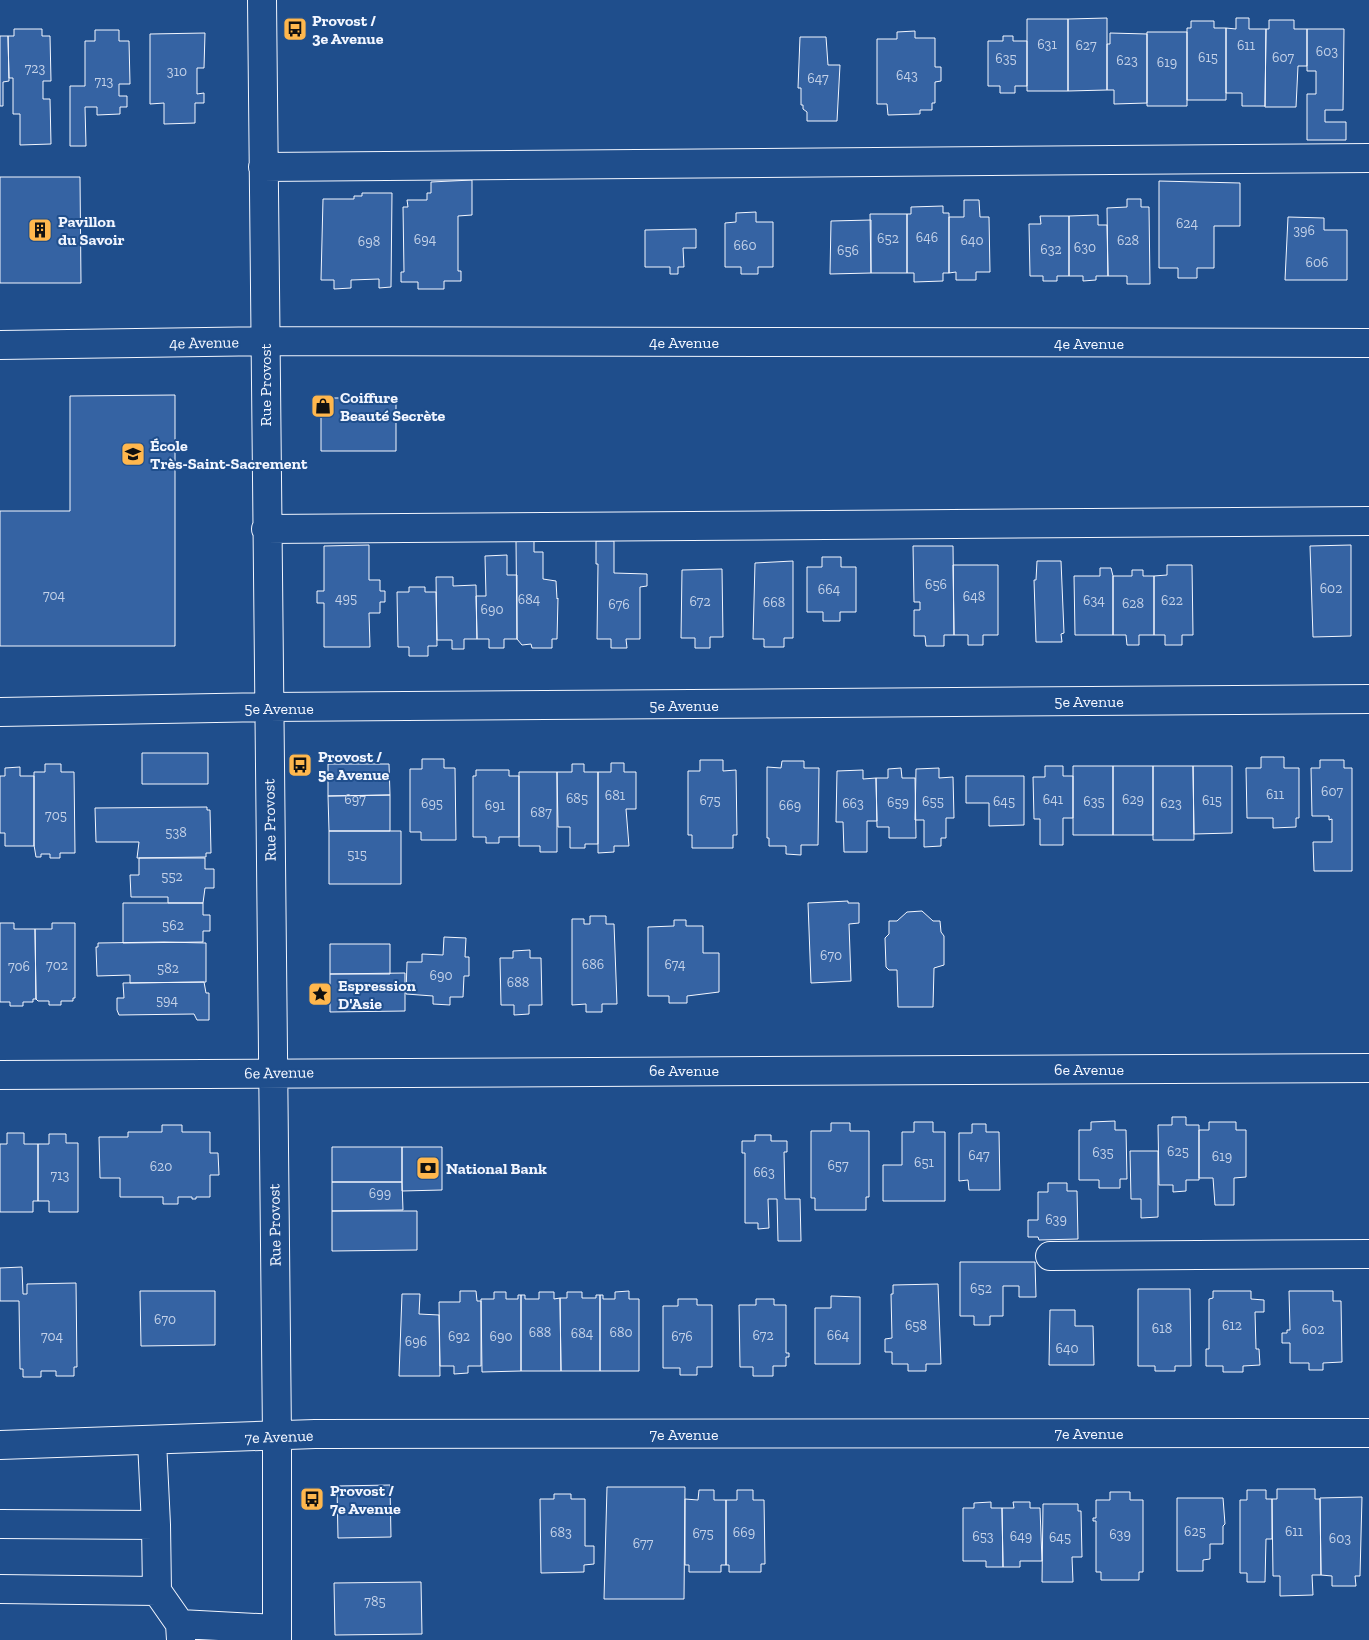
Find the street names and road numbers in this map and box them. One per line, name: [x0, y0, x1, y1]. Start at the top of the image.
street label: 4e Avenue: [169, 332, 239, 353]
street label: 4e Avenue: [649, 333, 719, 352]
street label: 4e Avenue: [1054, 334, 1124, 353]
street label: Rue Provost: [256, 344, 275, 426]
street label: 5e Avenue: [1054, 692, 1124, 711]
street label: 5e Avenue: [649, 696, 719, 715]
street label: 5e Avenue: [244, 699, 314, 718]
street label: Rue Provost: [259, 778, 280, 862]
street label: 6e Avenue: [1054, 1060, 1124, 1079]
street label: 6e Avenue: [649, 1061, 719, 1080]
street label: 6e Avenue: [244, 1062, 314, 1083]
street label: Rue Provost: [264, 1183, 285, 1267]
street label: 7e Avenue: [1055, 1424, 1123, 1443]
street label: 7e Avenue: [650, 1425, 718, 1444]
street label: 7e Avenue: [244, 1426, 314, 1447]

